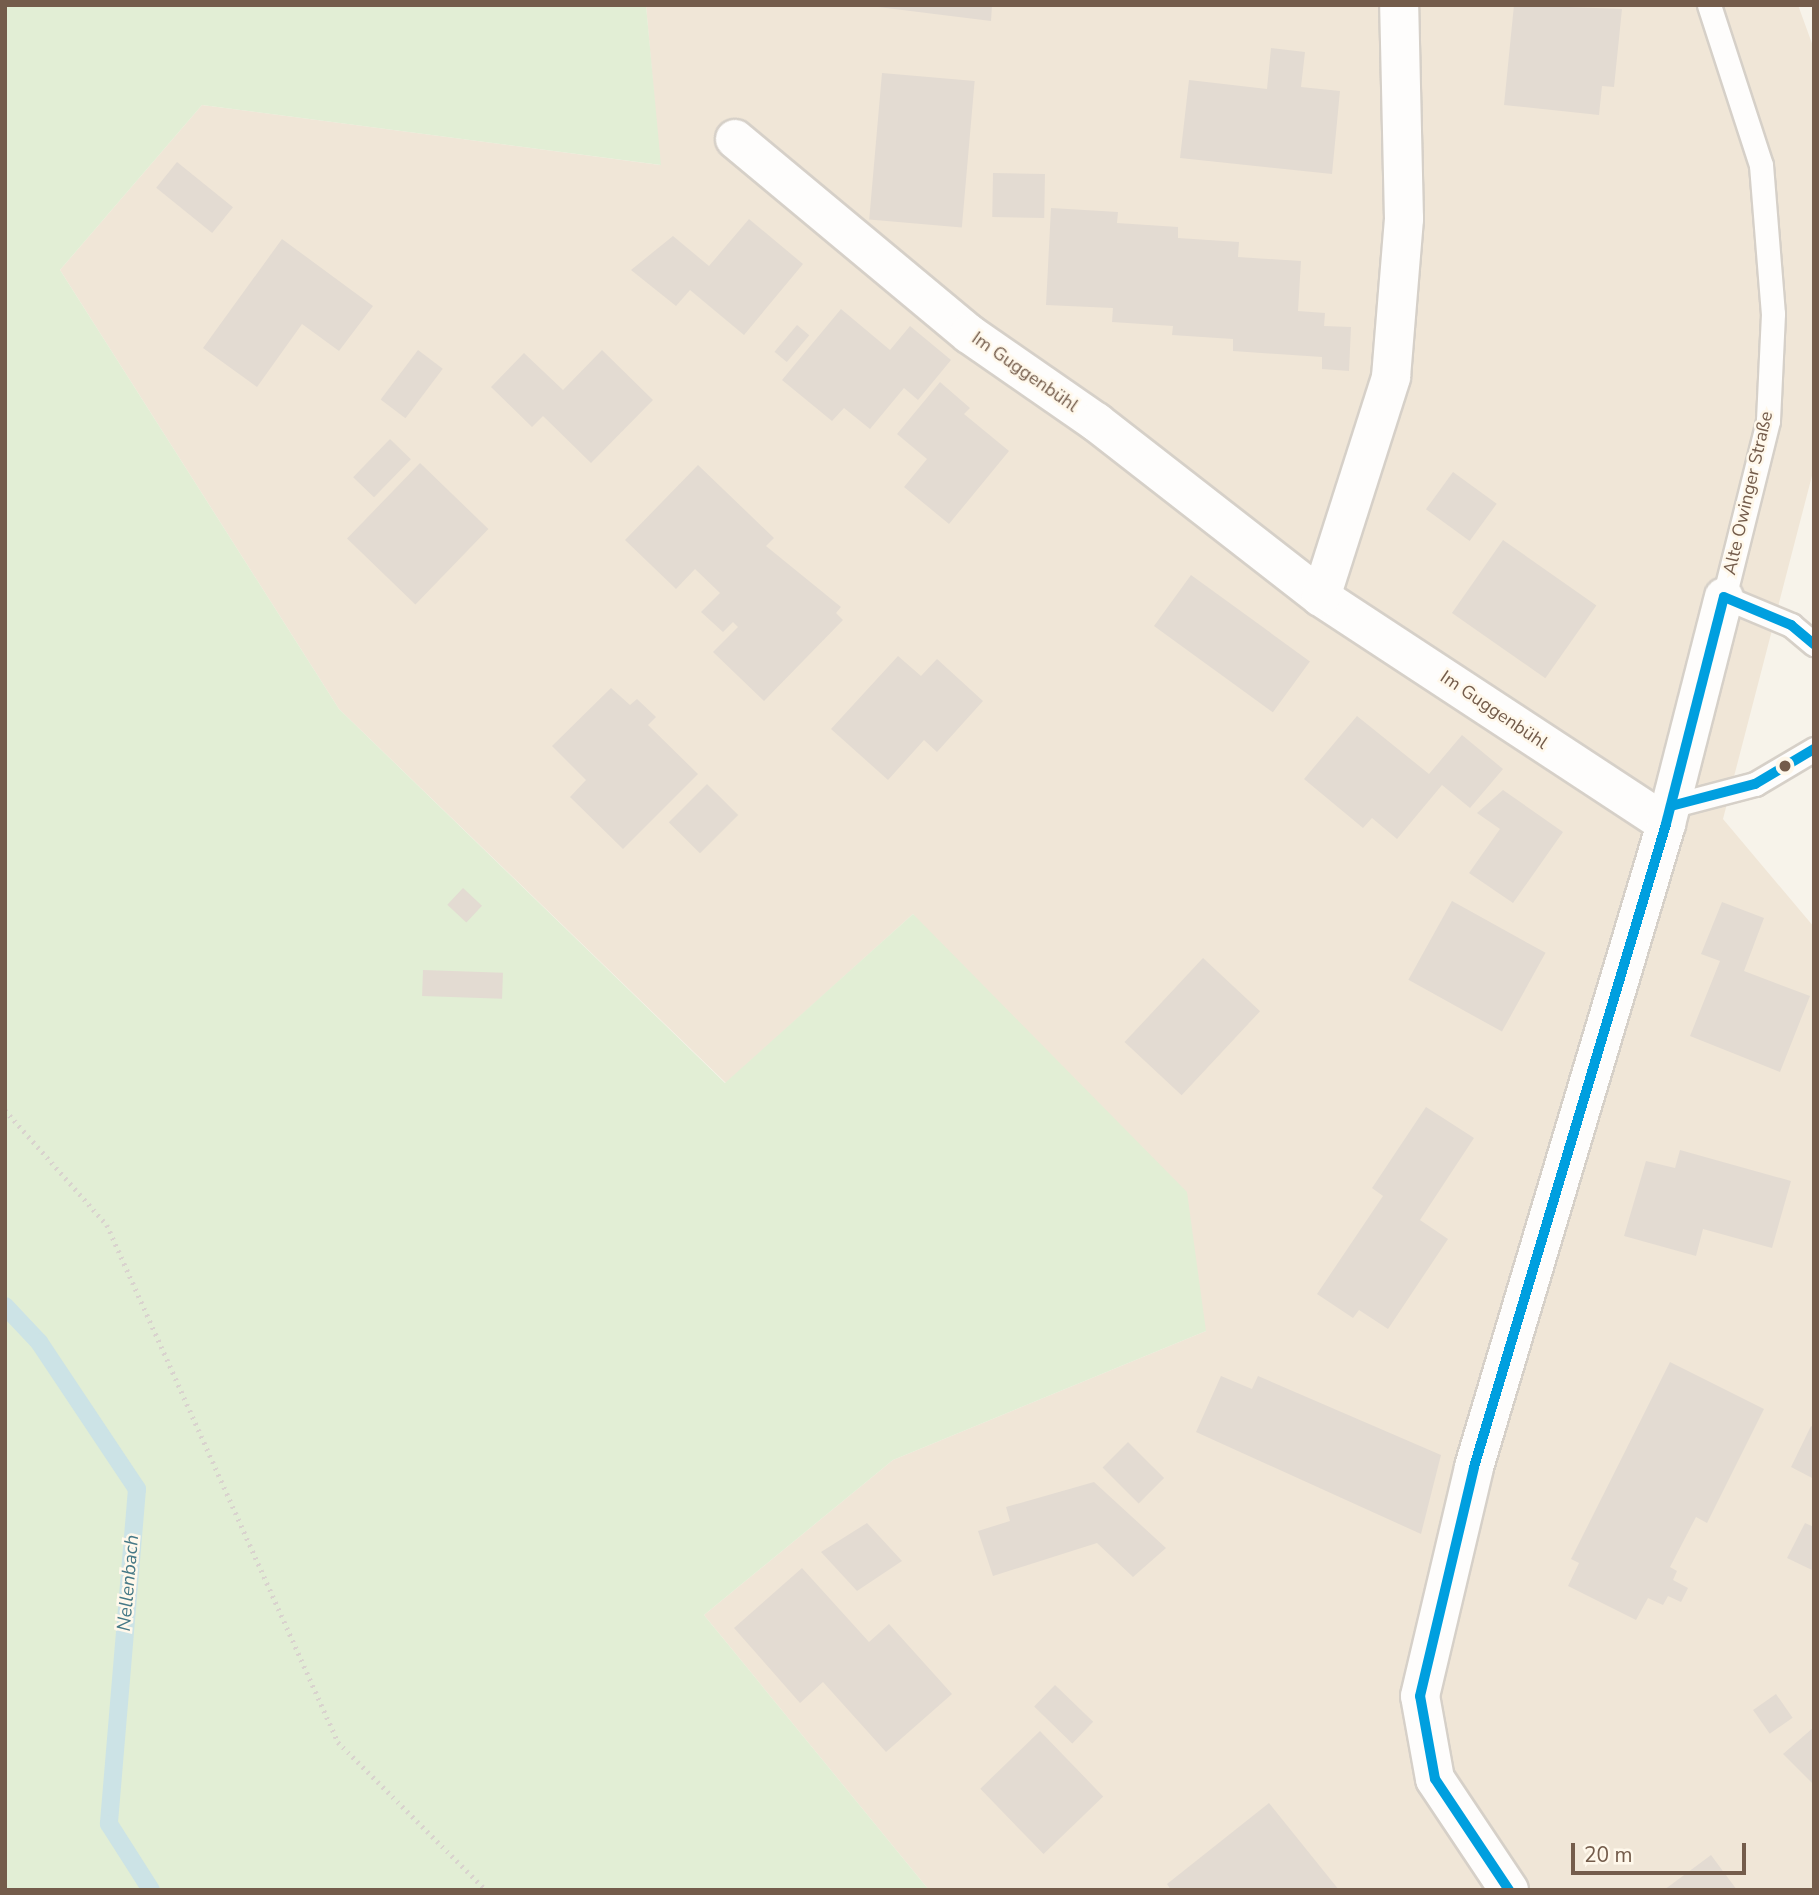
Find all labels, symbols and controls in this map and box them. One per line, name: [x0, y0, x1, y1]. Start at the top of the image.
street label: Im Guggenbühl: [968, 327, 1082, 417]
street label: Alte Owinger Straße: [1719, 409, 1777, 577]
street label: Im Guggenbühl: [1436, 666, 1552, 754]
unlabelled marker: [1778, 759, 1792, 773]
water label: Nellenbach: [113, 1534, 145, 1632]
scale bar: [1574, 1828, 1749, 1872]
text: 20 m: [1584, 1841, 1633, 1869]

